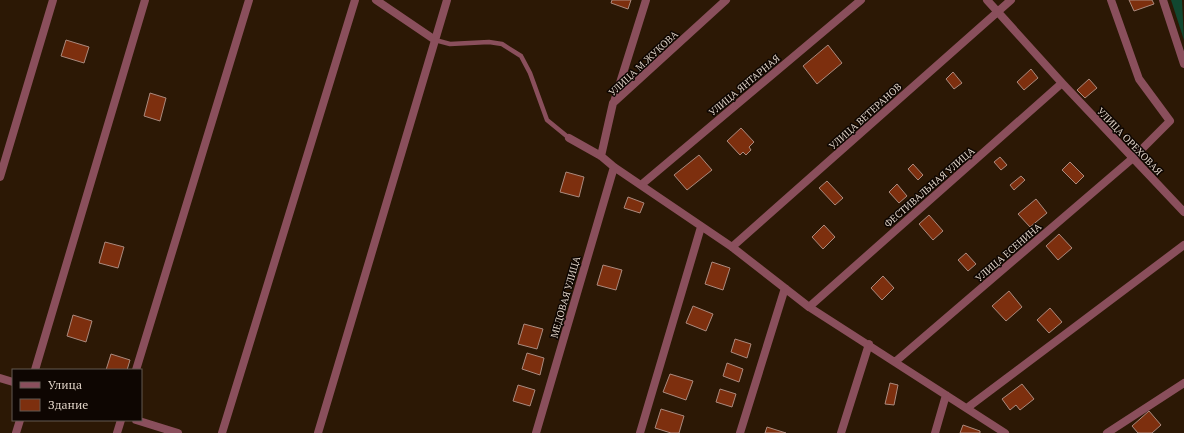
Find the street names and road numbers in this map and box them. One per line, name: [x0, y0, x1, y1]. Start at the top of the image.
street label: УЛИЦА М.ЖУКОВА: [606, 28, 681, 99]
street label: УЛИЦА ЯНТАРНАЯ: [706, 51, 783, 119]
street label: УЛИЦА ВЕТЕРАНОВ: [826, 80, 904, 152]
street label: УЛИЦА ОРЕХОВАЯ: [1094, 105, 1166, 178]
street label: ФЕСТИВАЛЬНАЯ УЛИЦА: [881, 144, 977, 230]
street label: УЛИЦА ЕСЕНИНА: [973, 220, 1044, 285]
street label: МЕДОВАЯ УЛИЦА: [548, 255, 583, 340]

